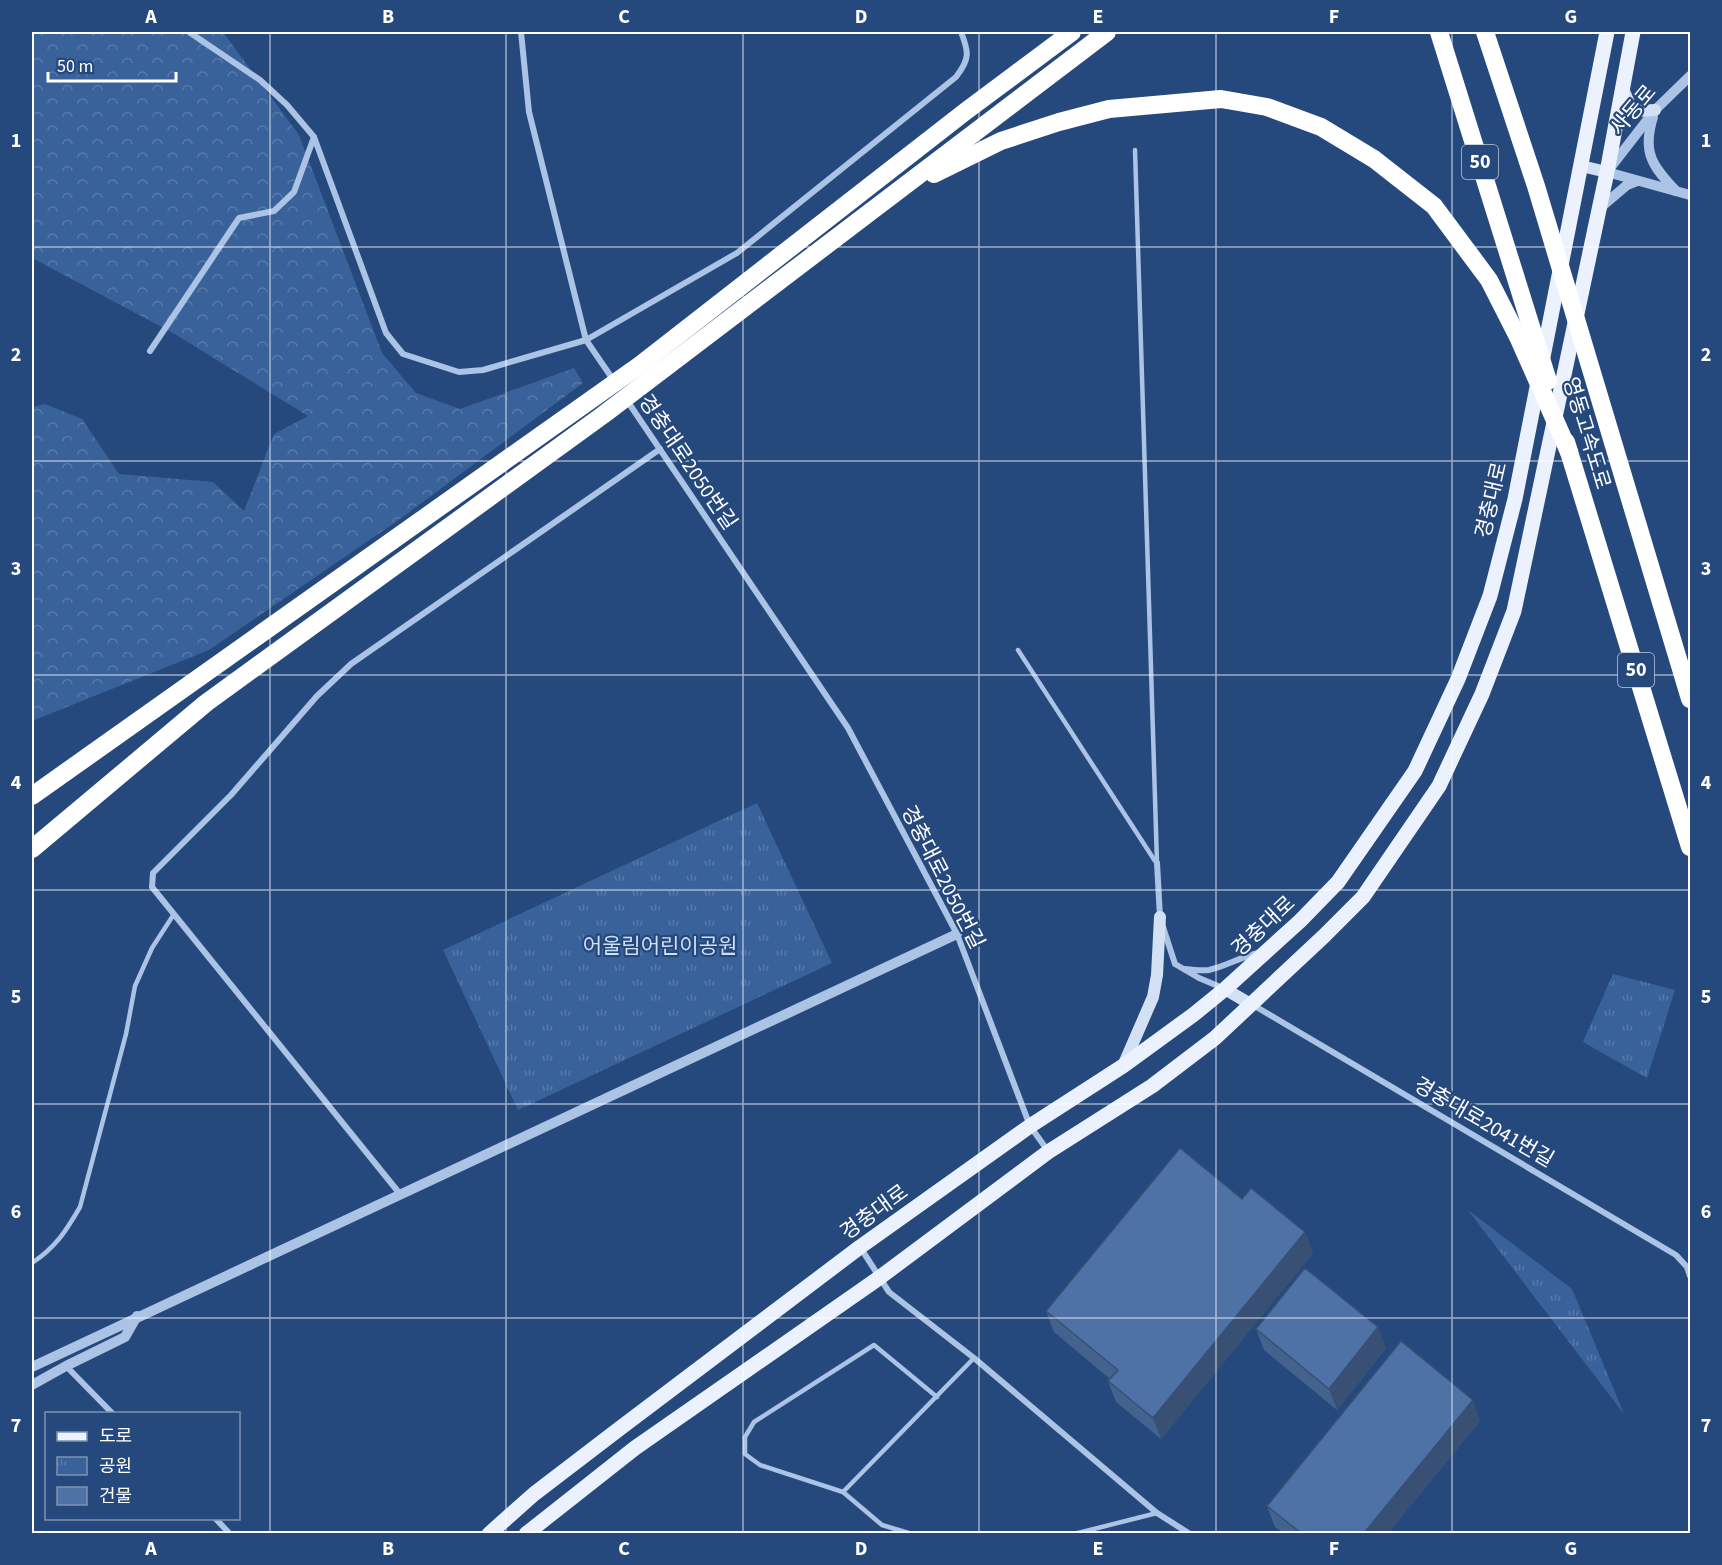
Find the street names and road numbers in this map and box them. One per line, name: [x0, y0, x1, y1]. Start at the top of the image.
street label: 사동로: [1603, 78, 1663, 142]
road number: 50: [1462, 145, 1498, 179]
street label: 영동고속도로: [1556, 373, 1618, 493]
street label: 경충대로2050번길: [631, 388, 745, 536]
street label: 경충대로: [1468, 459, 1514, 541]
road number: 50: [1618, 653, 1654, 687]
street label: 경충대로2050번길: [894, 800, 992, 954]
street label: 경충대로: [1225, 889, 1301, 963]
street label: 경충대로2041번길: [1408, 1070, 1560, 1174]
street label: 경충대로: [834, 1177, 914, 1247]

